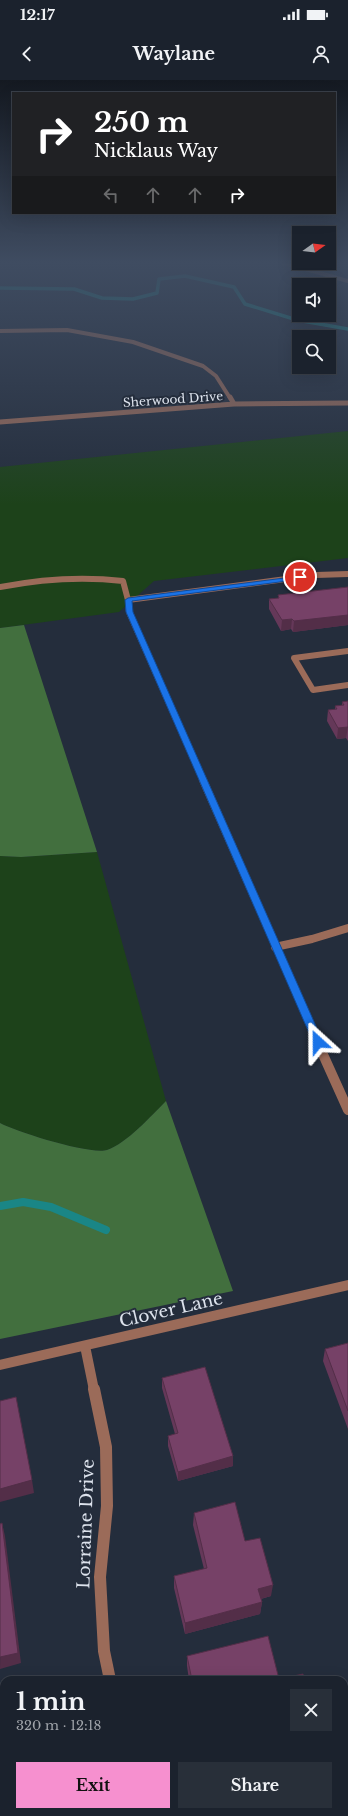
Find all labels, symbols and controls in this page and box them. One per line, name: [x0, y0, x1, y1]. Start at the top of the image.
text: 12:17: [20, 5, 55, 24]
icon: back: [16, 43, 38, 65]
text: Waylane: [133, 43, 215, 65]
icon: person: [310, 43, 332, 65]
text: 250 m: [94, 105, 188, 140]
icon: right: [28, 108, 80, 160]
text: Nicklaus Way: [94, 140, 218, 162]
icon: left: [100, 184, 122, 206]
icon: ahead: [142, 184, 164, 206]
icon: ahead: [184, 184, 206, 206]
icon: right: [226, 184, 248, 206]
north arrow: [292, 226, 336, 270]
map controls: [292, 226, 336, 374]
button: sound: [292, 278, 336, 322]
button: search: [292, 330, 336, 374]
street label: Sherwood Drive: [123, 388, 224, 410]
pin: [283, 560, 317, 594]
icon: arrive: [289, 566, 311, 588]
position arrow: [297, 1021, 339, 1063]
street label: Clover Lane: [117, 1288, 225, 1332]
street label: Lorraine Drive: [73, 1459, 99, 1589]
text: 1 min: [16, 1687, 86, 1716]
button: close: [290, 1689, 332, 1731]
text: 320 m · 12:18: [16, 1717, 101, 1734]
button: Exit: [16, 1762, 170, 1808]
button: Share: [178, 1762, 332, 1808]

